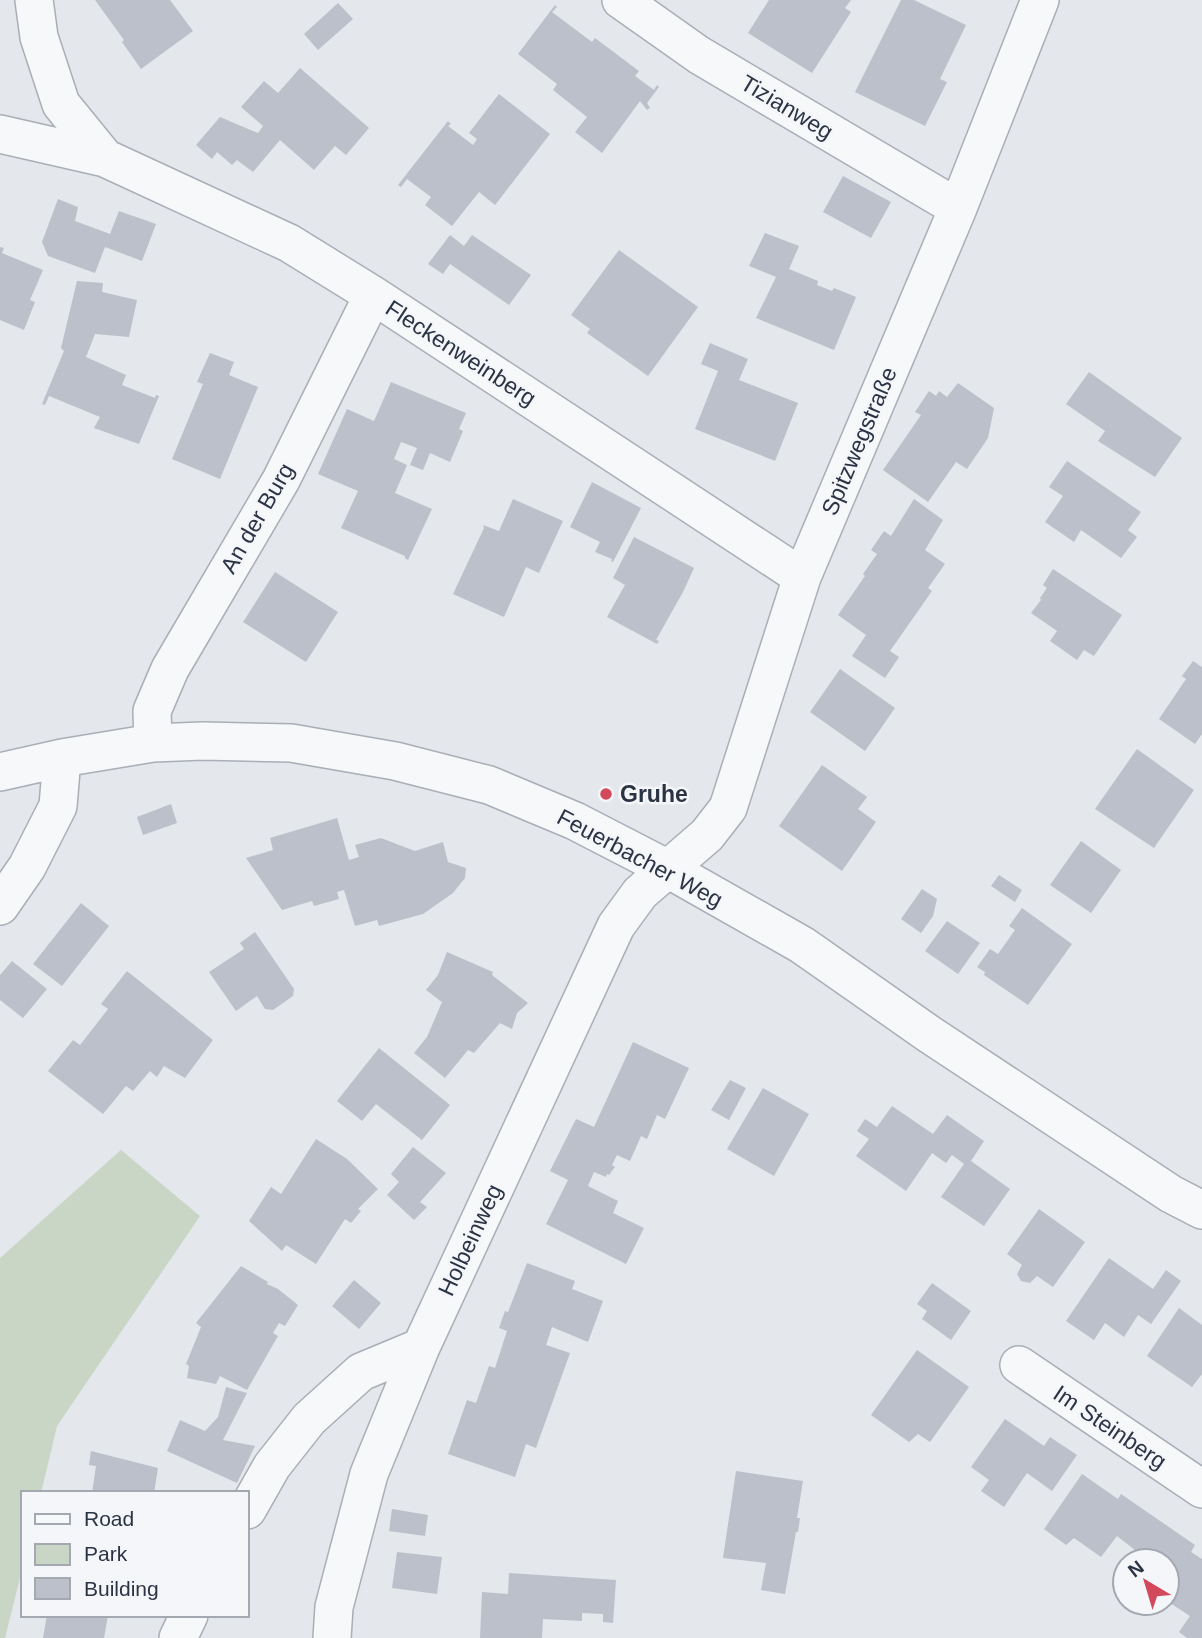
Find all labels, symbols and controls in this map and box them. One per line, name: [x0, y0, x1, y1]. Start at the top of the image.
street label: Tizianweg: [736, 69, 838, 145]
street label: Fleckenweinberg: [381, 295, 541, 411]
street label: Spitzwegstraße: [816, 363, 902, 519]
street label: An der Burg: [215, 458, 299, 578]
place label: Gruhe: [620, 781, 688, 807]
marker: Gruhe: [598, 786, 614, 802]
street label: Feuerbacher Weg: [553, 803, 727, 913]
street label: Holbeinweg: [433, 1180, 507, 1300]
street label: Im Steinberg: [1049, 1380, 1171, 1474]
legend: [21, 1491, 248, 1617]
text: Road: [84, 1507, 134, 1530]
text: Park: [84, 1542, 128, 1565]
north arrow: [1111, 1547, 1181, 1617]
text: N: [1124, 1556, 1148, 1581]
text: Building: [84, 1577, 159, 1600]

